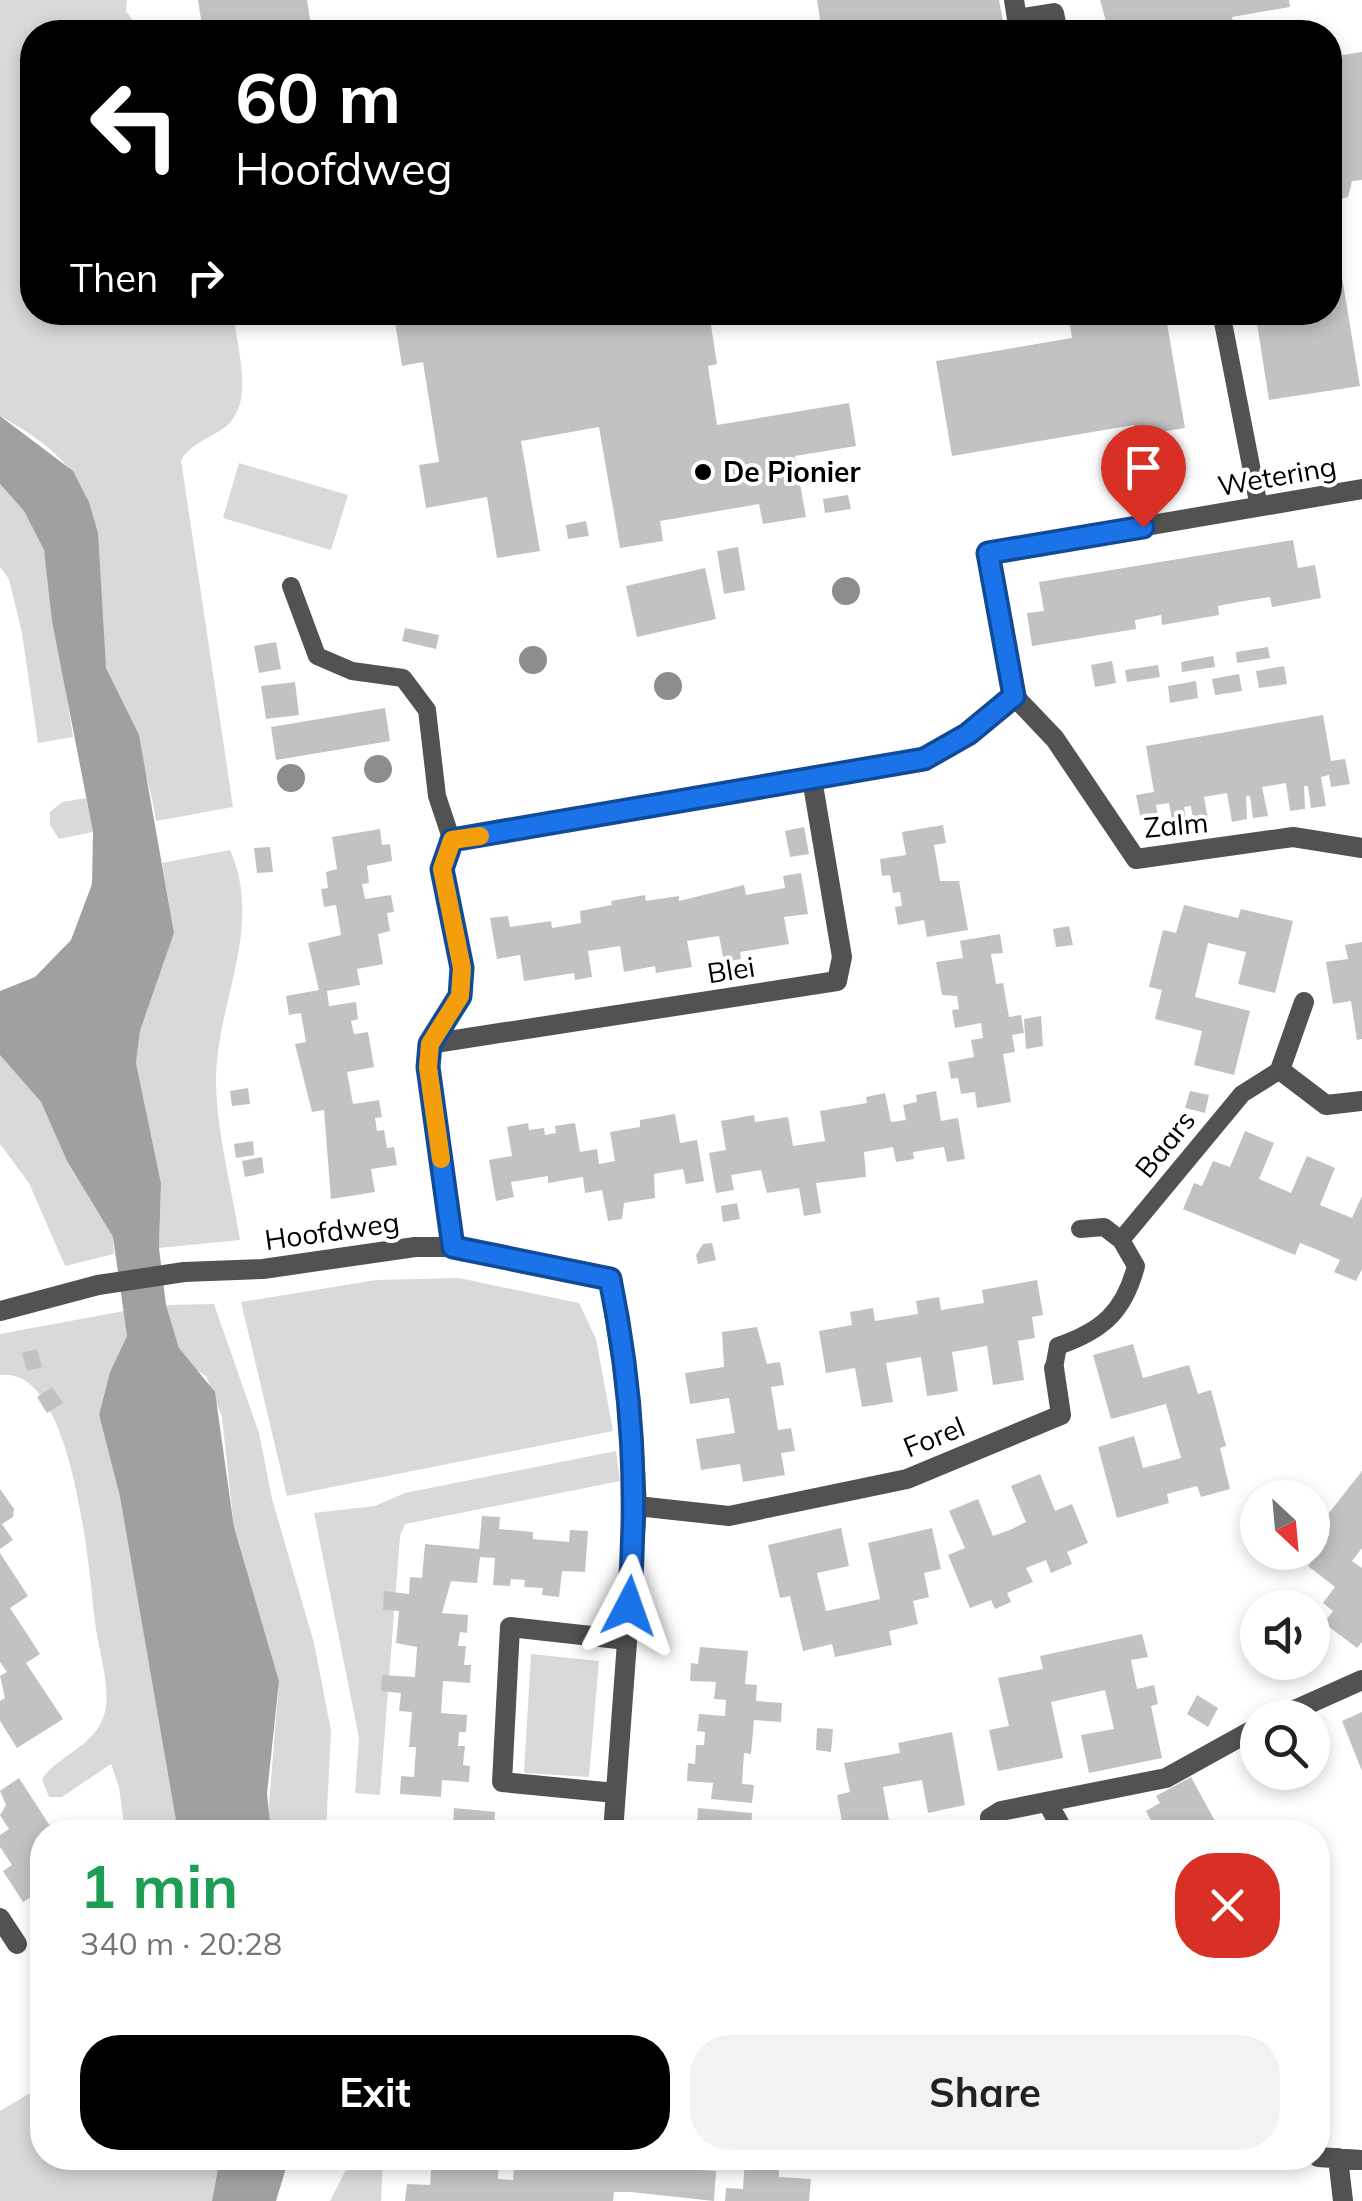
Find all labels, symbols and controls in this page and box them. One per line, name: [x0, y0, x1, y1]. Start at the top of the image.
text: 60 m: [235, 53, 401, 141]
icon: left: [70, 60, 200, 190]
text: Hoofdweg: [235, 140, 453, 196]
icon: right: [178, 250, 233, 305]
text: Then: [70, 254, 158, 302]
pin: [1101, 425, 1186, 528]
icon: arrive: [1116, 440, 1171, 495]
street label: Wetering: [1215, 448, 1339, 503]
place label: De Pionier: [723, 454, 860, 489]
marker: De Pionier: [692, 461, 714, 483]
street label: Zalm: [1142, 804, 1210, 845]
street label: Blei: [705, 948, 757, 991]
street label: Baars: [1127, 1103, 1202, 1184]
street label: Hoofdweg: [262, 1204, 401, 1257]
street label: Forel: [898, 1408, 970, 1465]
north arrow: [1240, 1480, 1330, 1570]
map controls: [1240, 1480, 1330, 1790]
position arrow: [577, 1554, 681, 1658]
button: sound: [1240, 1590, 1330, 1680]
button: search: [1240, 1700, 1330, 1790]
text: 1 min: [80, 1848, 238, 1923]
button: close: [1175, 1853, 1280, 1958]
text: 340 m · 20:28: [80, 1923, 282, 1963]
button: Exit: [80, 2035, 670, 2150]
button: Share: [690, 2035, 1280, 2150]

